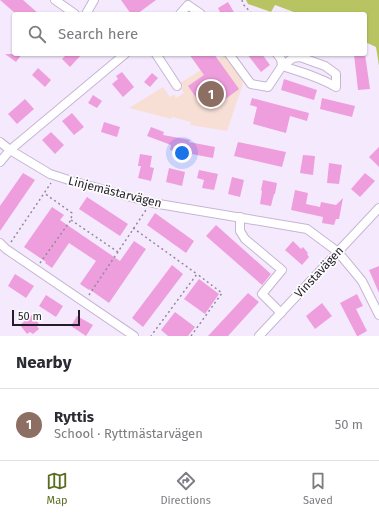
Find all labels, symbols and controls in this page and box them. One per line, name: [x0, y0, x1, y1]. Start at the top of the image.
search box: [12, 12, 367, 56]
icon: search: [26, 23, 48, 45]
text: Search here: [58, 25, 138, 43]
pin: 1: [198, 79, 224, 109]
your location: [172, 143, 192, 163]
street label: Linjemästarvägen: [67, 174, 163, 210]
street label: Vinstavägen: [292, 243, 346, 301]
scale bar: [12, 308, 80, 327]
text: 50 m: [18, 310, 42, 323]
text: Nearby: [16, 352, 71, 373]
text: Ryttis: [54, 408, 94, 426]
text: 1: [26, 417, 32, 432]
text: 50 m: [335, 417, 363, 432]
text: School · Ryttmästarvägen: [54, 426, 203, 441]
tab: Map: [46, 470, 68, 507]
tab: Directions: [160, 470, 211, 507]
tab: Saved: [303, 470, 333, 507]

